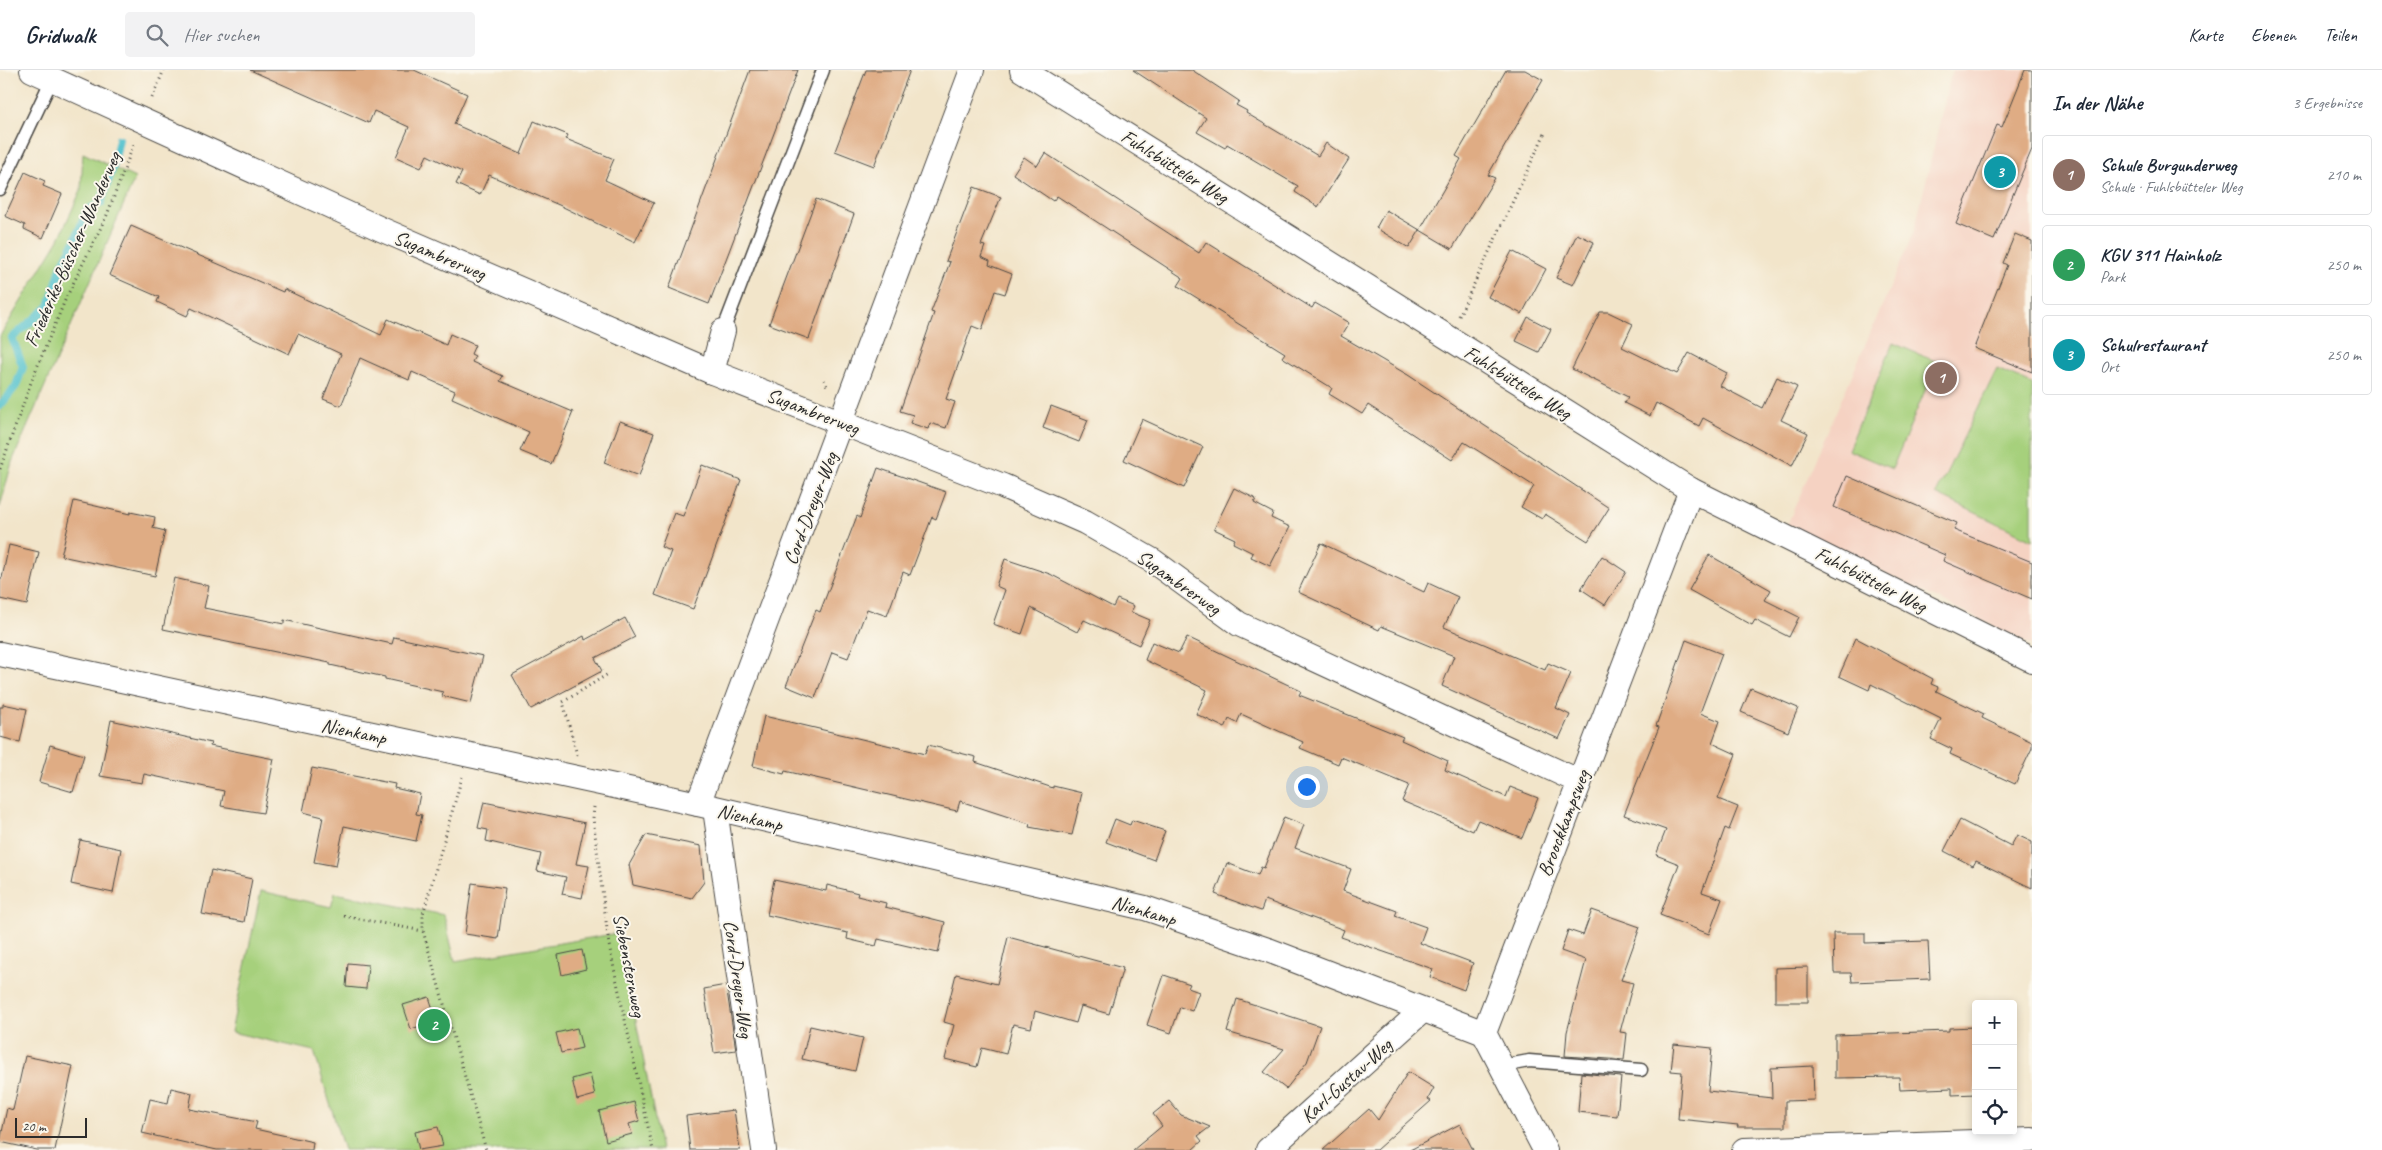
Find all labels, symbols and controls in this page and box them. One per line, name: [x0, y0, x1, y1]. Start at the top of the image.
search box: [125, 12, 475, 57]
text: Gridwalk: [25, 20, 95, 50]
icon: search: [143, 21, 171, 49]
text: Hier suchen: [183, 23, 260, 47]
text: Karte: [2188, 24, 2223, 46]
text: Ebenen: [2251, 24, 2296, 46]
text: Teilen: [2324, 24, 2357, 46]
text: In der Nähe: [2052, 90, 2142, 116]
text: 3 Ergebnisse: [2293, 93, 2362, 113]
street label: Fuhlsbütteler Weg: [1117, 124, 1234, 210]
street label: Friederike-Büscher-Wanderweg: [18, 146, 127, 350]
pin: 3: [1984, 153, 2016, 191]
text: Schule Burgunderweg: [2100, 153, 2236, 177]
text: 1: [2065, 165, 2073, 185]
text: 210 m: [2327, 165, 2361, 185]
text: Schule · Fuhlsbütteler Weg: [2100, 177, 2242, 197]
street label: Sugambrerweg: [390, 225, 490, 286]
text: KGV 311 Hainholz: [2100, 243, 2220, 267]
text: 2: [2065, 255, 2073, 275]
text: 250 m: [2327, 255, 2361, 275]
text: Park: [2100, 267, 2125, 287]
text: Schulrestaurant: [2100, 333, 2206, 357]
street label: Fuhlsbütteler Weg: [1460, 340, 1577, 426]
text: 3: [2065, 345, 2073, 365]
text: 250 m: [2327, 345, 2361, 365]
text: Ort: [2100, 357, 2119, 377]
pin: 1: [1925, 359, 1957, 397]
street label: Sugambrerweg: [763, 382, 864, 441]
street label: Cord-Dreyer-Weg: [778, 447, 844, 568]
street label: Fuhlsbütteler Weg: [1811, 541, 1932, 619]
street label: Sugambrerweg: [1132, 544, 1227, 621]
street label: Nienkamp: [319, 712, 390, 751]
street label: Broockkampsweg: [1532, 765, 1596, 880]
your location: [1294, 774, 1320, 800]
street label: Nienkamp: [715, 798, 786, 837]
street label: Nienkamp: [1109, 889, 1180, 932]
street label: Siebensternweg: [607, 911, 652, 1021]
street label: Cord-Dreyer-Weg: [718, 919, 759, 1041]
map controls: [1972, 1000, 2017, 1135]
button: +: [1972, 1000, 2017, 1045]
pin: 2: [418, 1006, 450, 1044]
street label: Karl-Gustav-Weg: [1295, 1032, 1398, 1128]
button: −: [1972, 1045, 2017, 1090]
button: locate: [1972, 1090, 2017, 1135]
scale bar: [15, 1115, 88, 1138]
text: 20 m: [22, 1118, 46, 1135]

